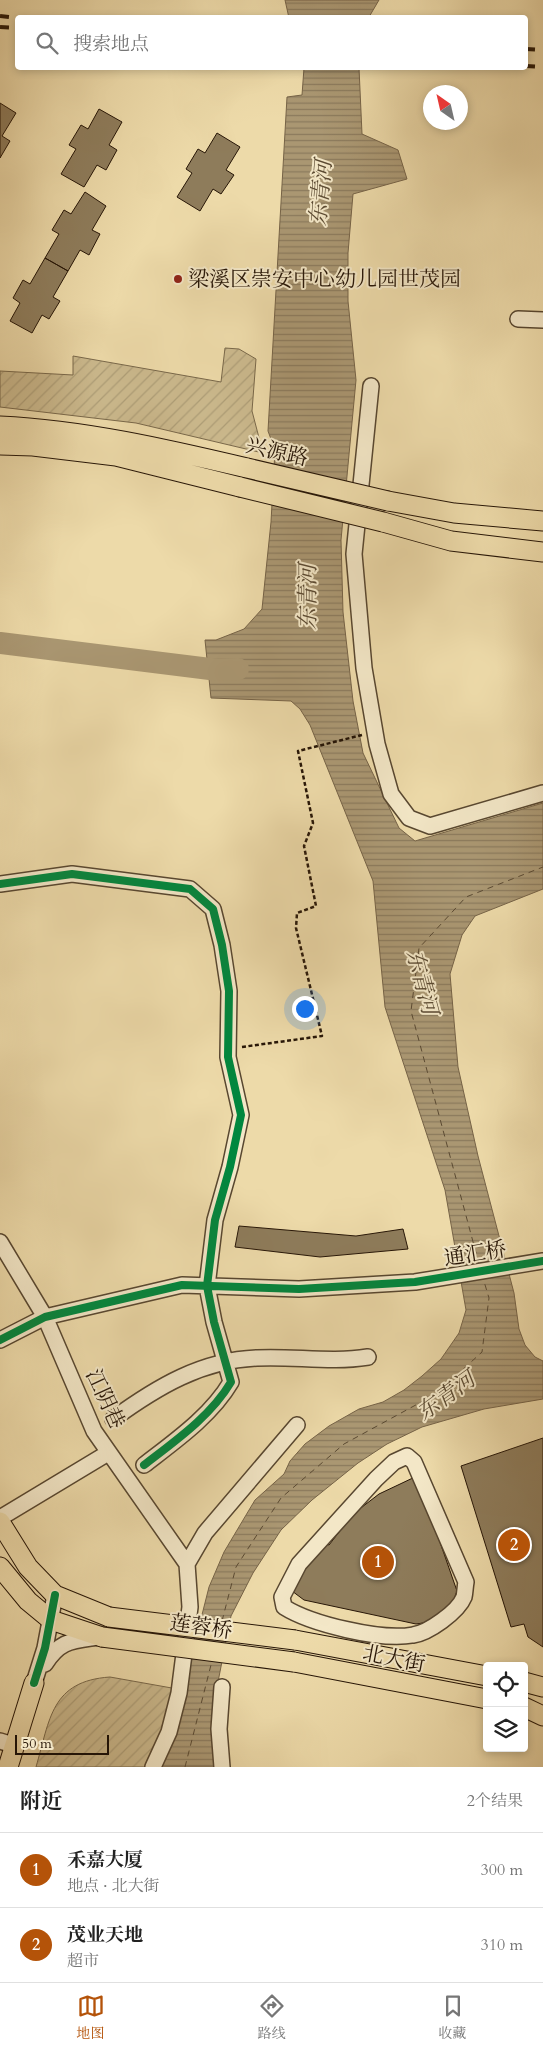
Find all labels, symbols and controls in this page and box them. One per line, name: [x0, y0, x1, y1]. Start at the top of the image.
search box: [15, 15, 528, 70]
icon: search: [33, 29, 61, 57]
text: 搜索地点: [73, 31, 149, 57]
north arrow: [423, 85, 468, 130]
water label: 东青河: [303, 155, 339, 227]
place label: 梁溪区崇安中心幼儿园世茂园: [188, 265, 461, 294]
marker: 梁溪区崇安中心幼儿园世茂园: [172, 273, 184, 285]
street label: 兴源路: [243, 431, 311, 473]
water label: 东青河: [293, 560, 323, 630]
water label: 东青河: [399, 946, 446, 1022]
your location: [292, 996, 318, 1022]
street label: 通汇桥: [442, 1235, 508, 1273]
water label: 东青河: [410, 1362, 485, 1428]
street label: 江阴巷: [79, 1364, 131, 1434]
pin: 2: [498, 1526, 530, 1564]
pin: 1: [362, 1543, 394, 1581]
street label: 莲蓉桥: [168, 1608, 234, 1646]
street label: 北大街: [360, 1639, 428, 1679]
map controls: [483, 1662, 528, 1752]
button: locate: [483, 1662, 528, 1707]
button: layers: [483, 1707, 528, 1752]
scale bar: [15, 1732, 109, 1755]
text: 50 m: [22, 1734, 52, 1753]
text: 附近: [20, 1787, 62, 1816]
text: 2个结果: [467, 1790, 523, 1812]
text: 禾嘉大厦: [67, 1847, 143, 1873]
text: 1: [32, 1859, 40, 1881]
text: 300 m: [481, 1859, 523, 1881]
text: 地点 · 北大街: [67, 1875, 160, 1897]
text: 茂业天地: [67, 1922, 143, 1948]
text: 2: [32, 1934, 40, 1956]
text: 310 m: [481, 1934, 523, 1956]
text: 超市: [67, 1950, 99, 1972]
tab: 地图: [77, 1992, 105, 2043]
tab: 路线: [258, 1992, 286, 2043]
tab: 收藏: [439, 1992, 467, 2043]

